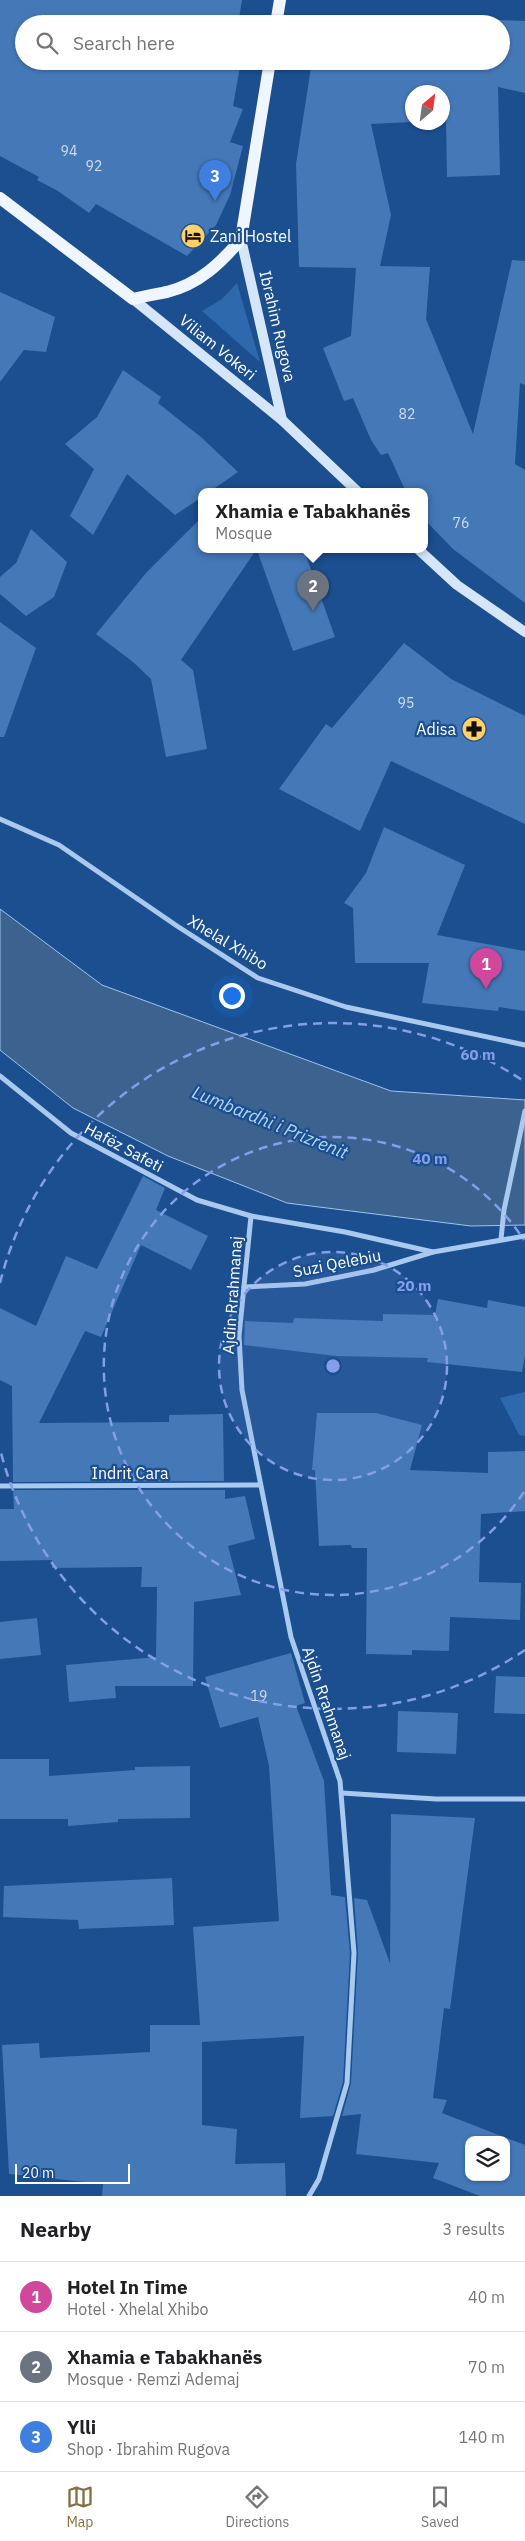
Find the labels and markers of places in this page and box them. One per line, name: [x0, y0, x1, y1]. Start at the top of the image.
pin: 3: [199, 160, 231, 201]
hotel icon: Zani Hostel: [180, 223, 206, 249]
place label: Zani Hostel: [210, 226, 291, 246]
pin: 2: [297, 570, 329, 611]
pharmacy icon: Adisa: [461, 716, 487, 742]
place label: Adisa: [416, 719, 456, 739]
pin: 1: [470, 948, 502, 989]
centre of rings: [324, 1357, 342, 1375]

